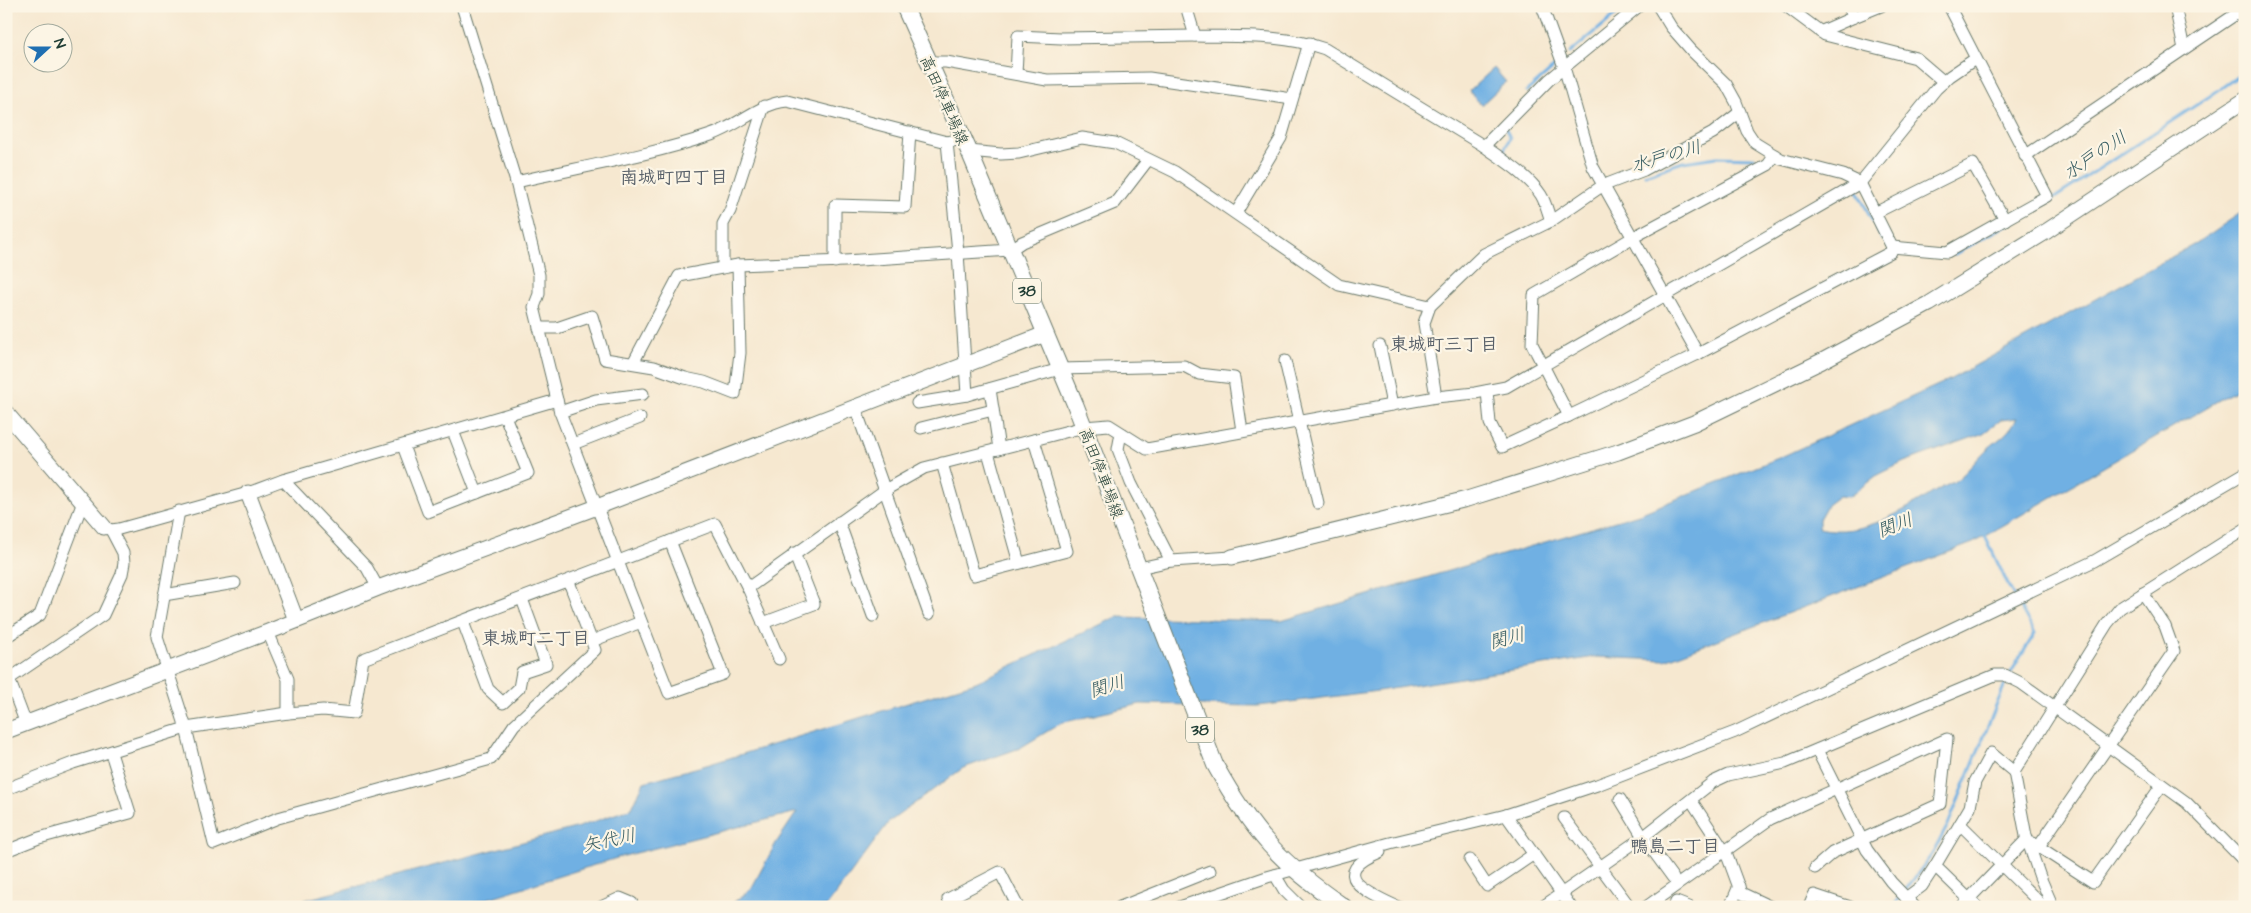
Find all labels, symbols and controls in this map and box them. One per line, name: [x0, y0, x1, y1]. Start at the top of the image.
north arrow: [22, 22, 72, 72]
text: N: [48, 36, 70, 52]
street label: 高田停車場線: [915, 52, 974, 149]
water label: 水戸の川: [2058, 125, 2132, 186]
water label: 水戸の川: [1628, 135, 1704, 178]
district label: 南城町四丁目: [620, 165, 728, 190]
road number: 38: [1013, 278, 1041, 304]
district label: 東城町三丁目: [1390, 332, 1498, 357]
street label: 高田停車場線: [1074, 425, 1129, 522]
water label: 関川: [1874, 507, 1916, 544]
water label: 関川: [1487, 622, 1528, 655]
district label: 東城町二丁目: [482, 626, 590, 651]
water label: 関川: [1086, 669, 1128, 704]
road number: 38: [1186, 718, 1214, 742]
water label: 矢代川: [580, 823, 638, 858]
district label: 鴨島二丁目: [1630, 834, 1720, 859]

